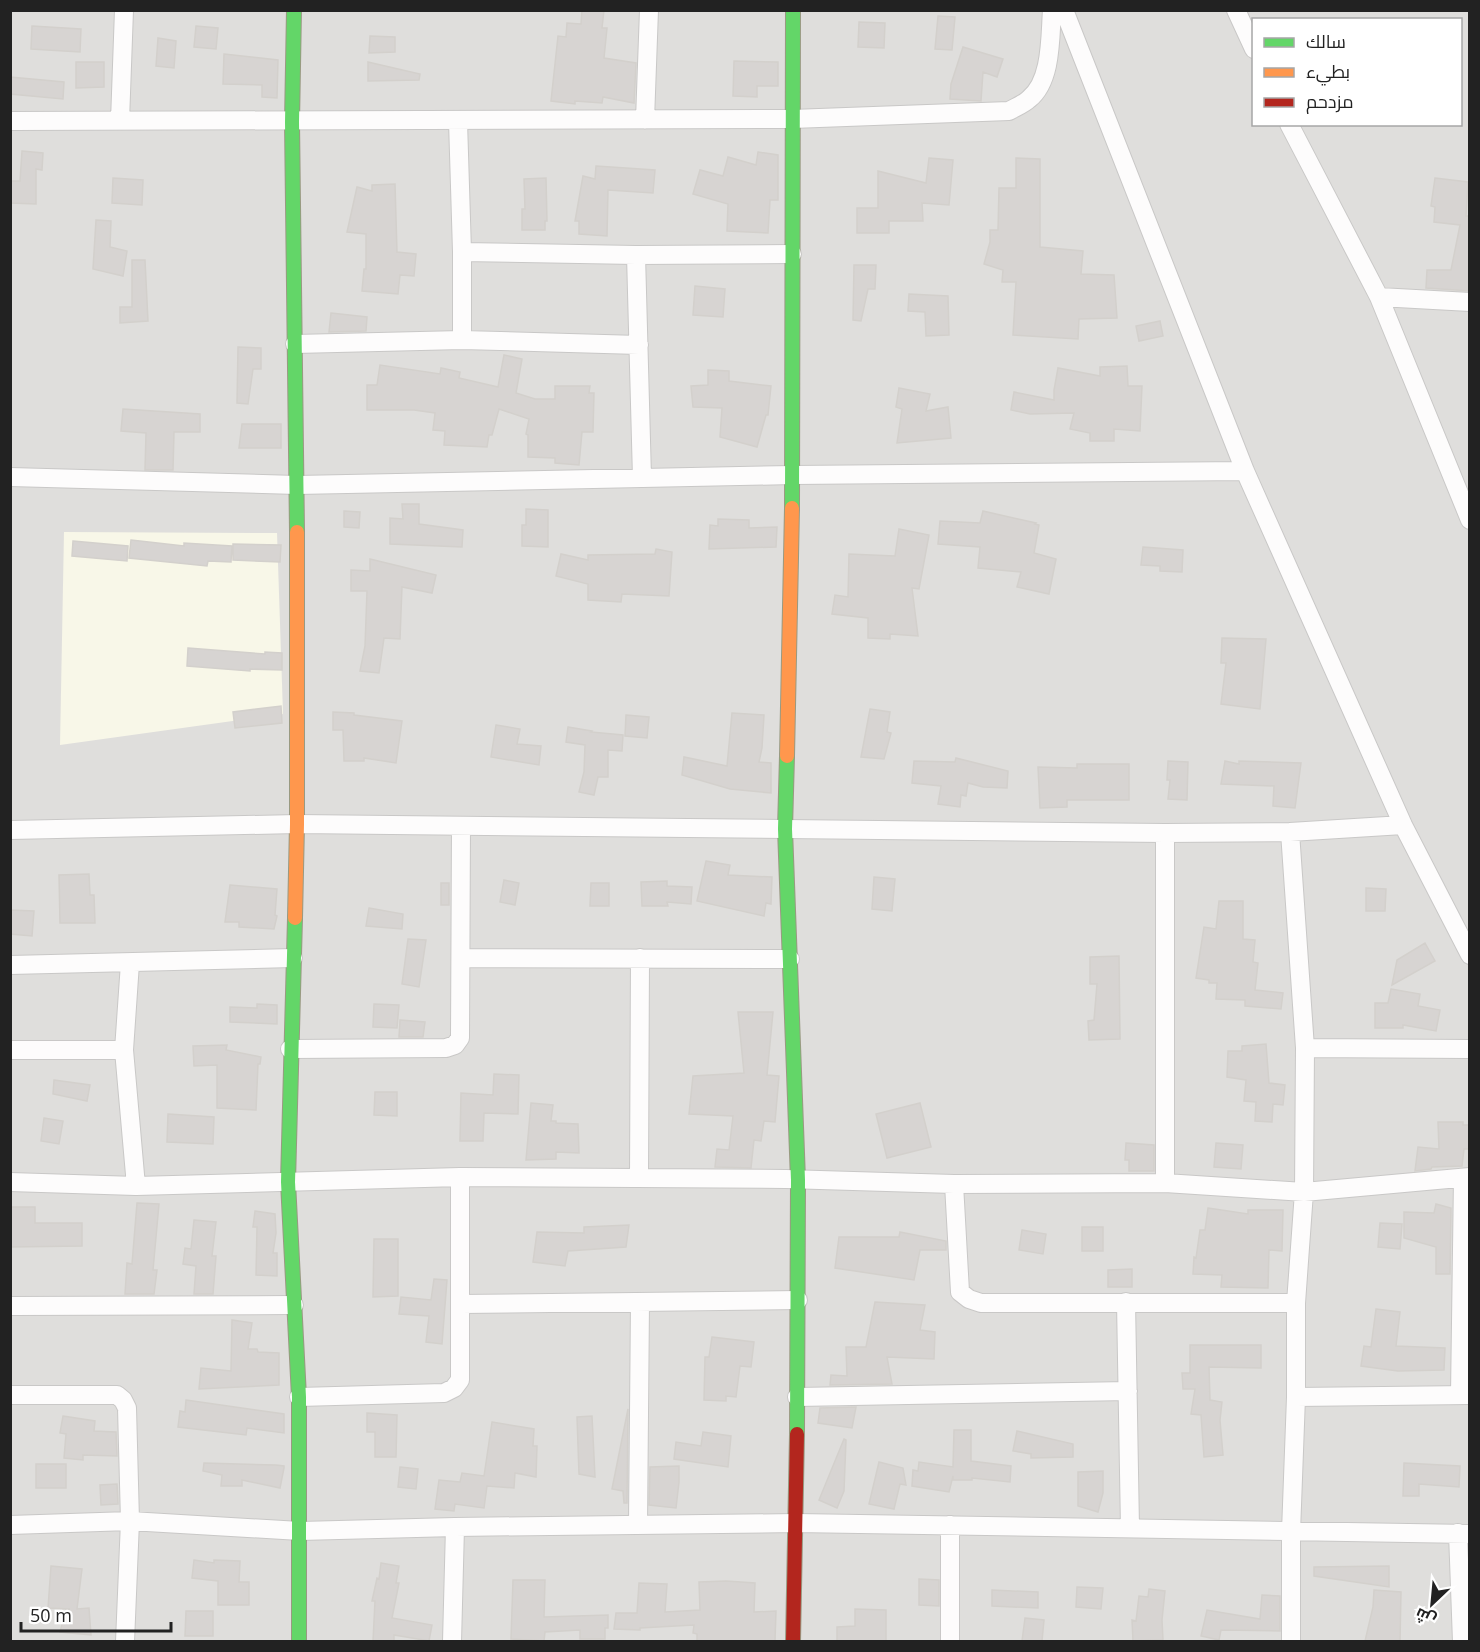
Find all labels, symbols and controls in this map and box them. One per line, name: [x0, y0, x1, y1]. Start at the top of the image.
legend: [1252, 18, 1462, 126]
text: سالك: [1306, 29, 1346, 53]
text: بطيء: [1306, 59, 1350, 86]
text: مزدحم: [1306, 89, 1354, 114]
north arrow: [1402, 1574, 1462, 1634]
scale bar: [21, 1595, 171, 1633]
text: 50 m: [30, 1603, 72, 1627]
text: ش: [1411, 1603, 1439, 1632]

